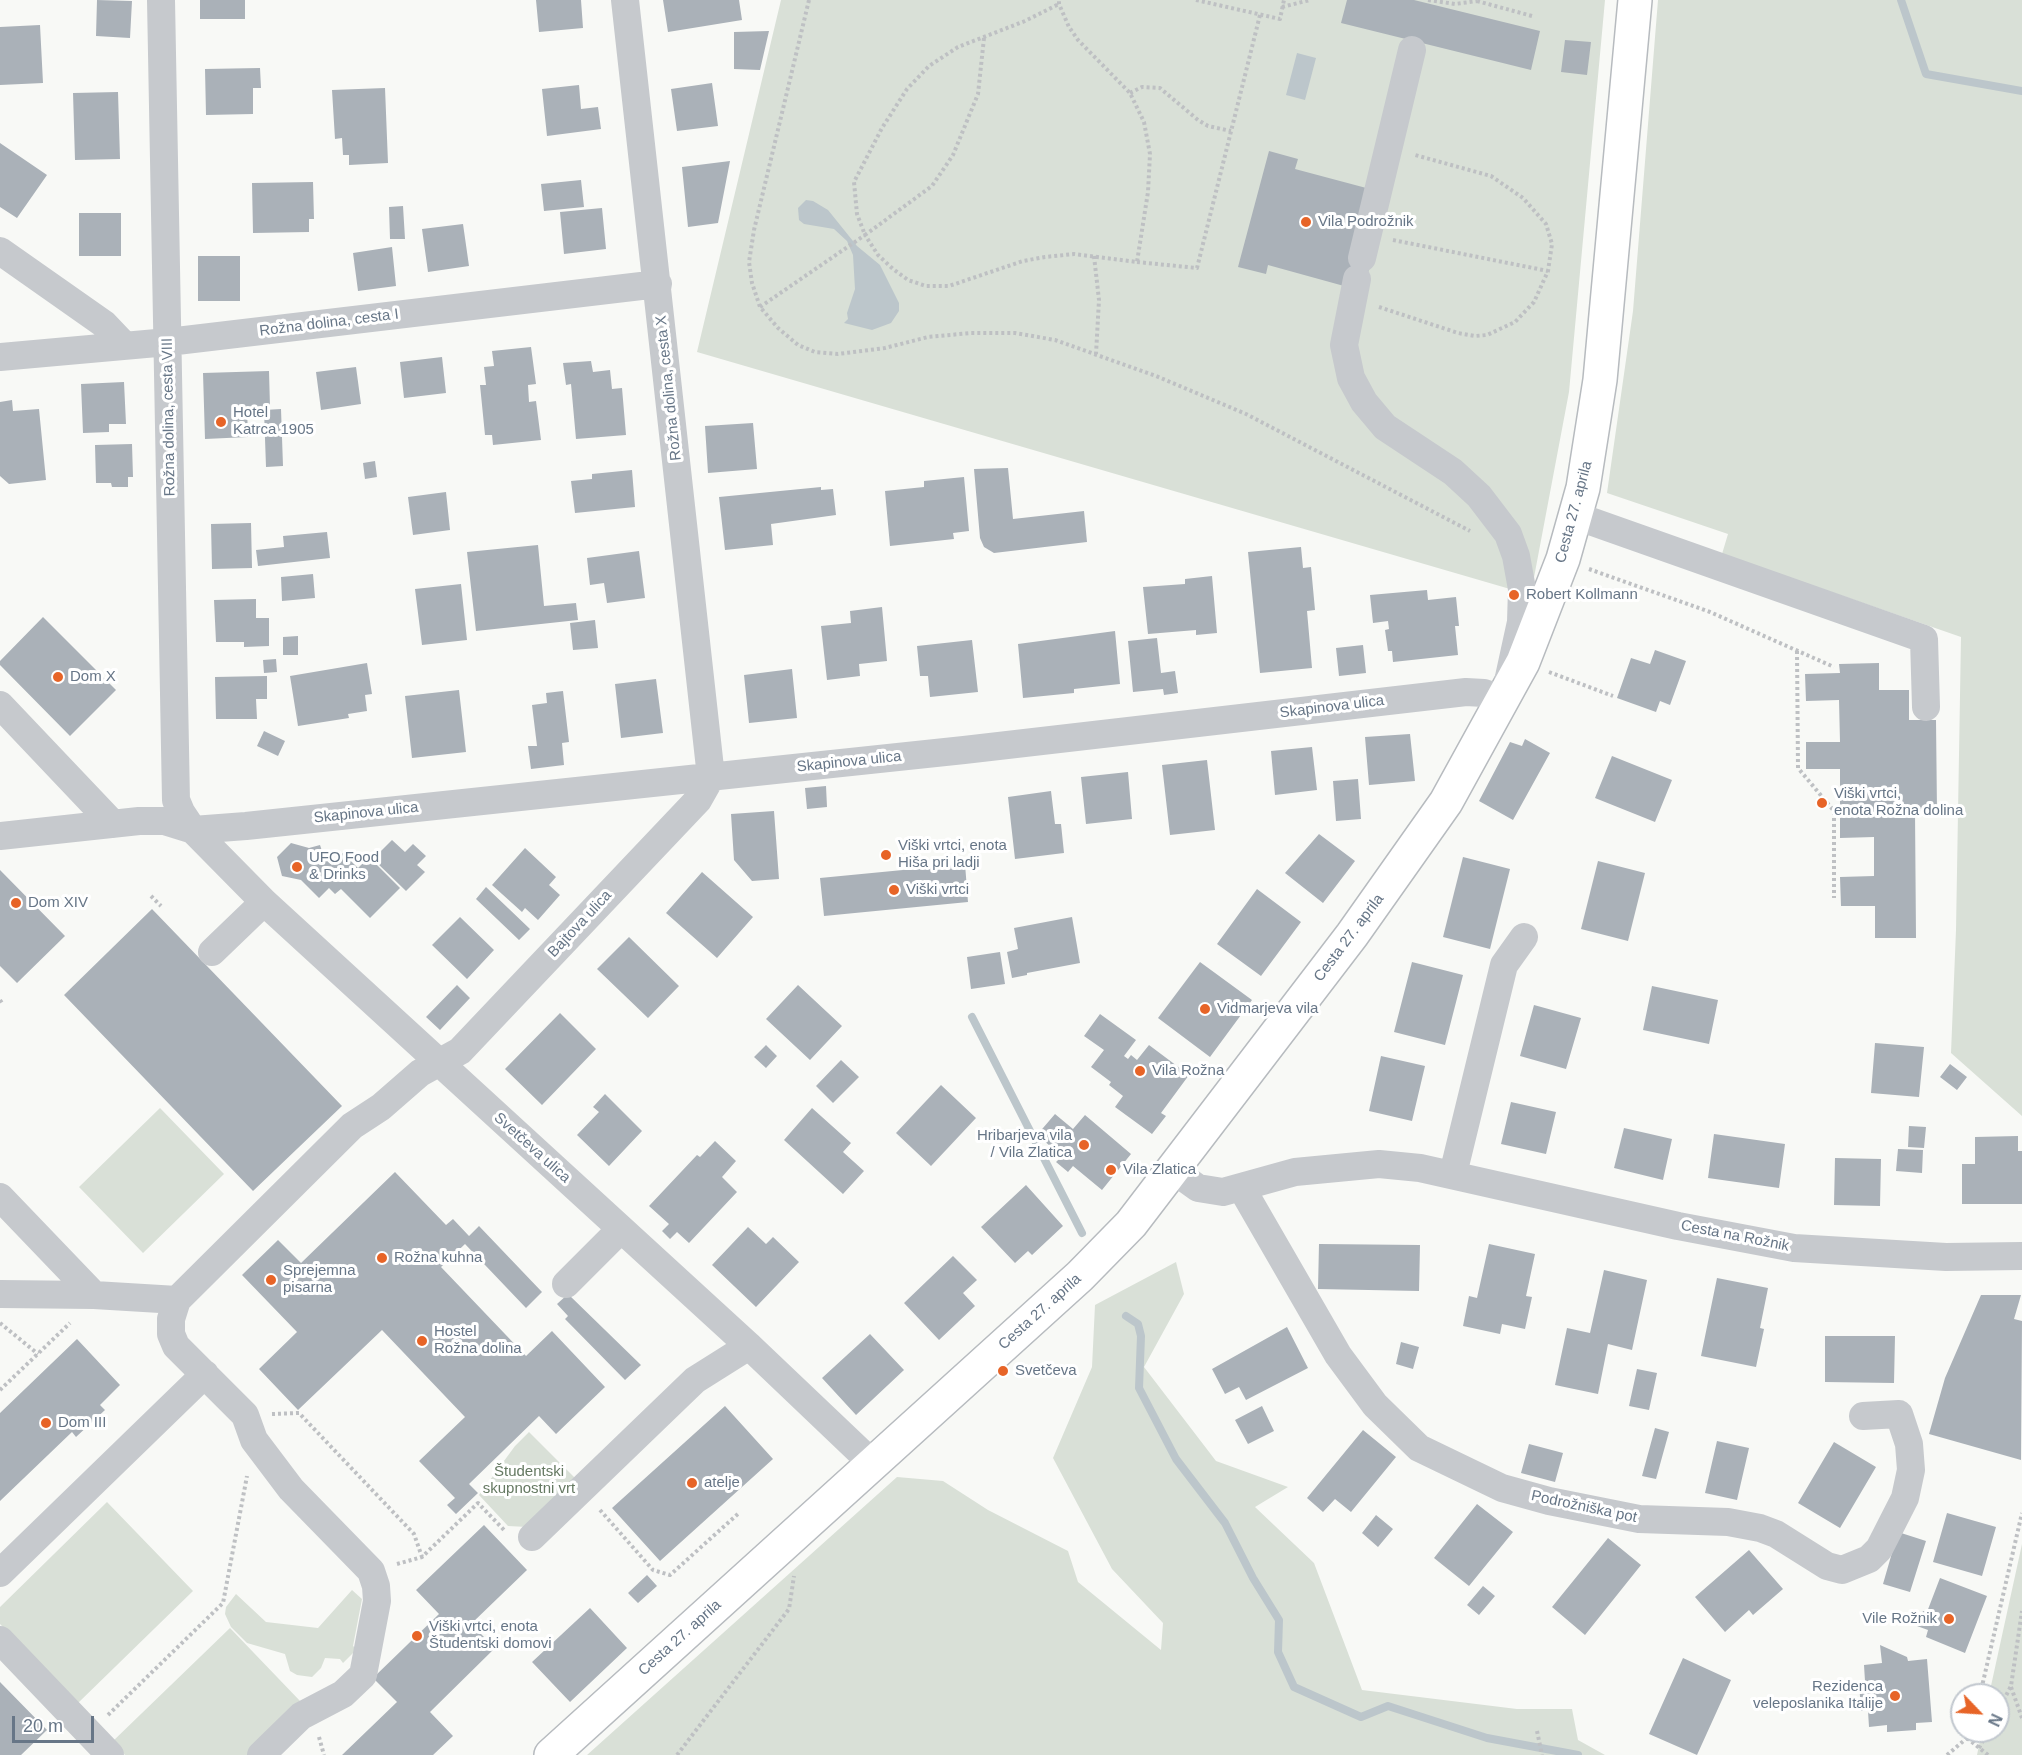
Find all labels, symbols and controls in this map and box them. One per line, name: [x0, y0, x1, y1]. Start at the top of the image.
place label: Vila Podrožnik: [1318, 213, 1414, 231]
marker: Vila Podrožnik: [1299, 215, 1313, 229]
street label: Rožna dolina, cesta I: [258, 306, 400, 340]
street label: Rožna dolina, cesta X: [652, 314, 686, 462]
street label: Rožna dolina, cesta VIII: [159, 338, 179, 496]
place label: Hotel Katrca 1905: [233, 404, 314, 439]
marker: Hotel Katrca 1905: [214, 415, 228, 429]
street label: Cesta 27. aprila: [1552, 459, 1596, 565]
place label: Robert Kollmann: [1526, 586, 1638, 604]
marker: Robert Kollmann: [1507, 588, 1521, 602]
place label: Dom X: [70, 668, 116, 686]
marker: Dom X: [51, 670, 65, 684]
street label: Skapinova ulica: [1279, 692, 1385, 722]
street label: Skapinova ulica: [796, 748, 902, 776]
place label: Viški vrtci, enota Rožna dolina: [1834, 785, 1963, 820]
marker: Viški vrtci, enota Rožna dolina: [1815, 796, 1829, 810]
street label: Skapinova ulica: [313, 799, 419, 827]
place label: Viški vrtci, enota Hiša pri ladji: [898, 837, 1007, 872]
marker: Viški vrtci, enota Hiša pri ladji: [879, 848, 893, 862]
place label: UFO Food & Drinks: [309, 849, 379, 884]
marker: UFO Food & Drinks: [290, 860, 304, 874]
place label: Viški vrtci: [906, 881, 969, 899]
marker: Viški vrtci: [887, 883, 901, 897]
street label: Bajtova ulica: [544, 887, 616, 961]
street label: Cesta 27. aprila: [1310, 891, 1388, 985]
place label: Dom XIV: [28, 894, 88, 912]
marker: Dom XIV: [9, 896, 23, 910]
place label: Vidmarjeva vila: [1217, 1000, 1318, 1018]
marker: Vidmarjeva vila: [1198, 1002, 1212, 1016]
place label: Vila Rožna: [1152, 1062, 1224, 1080]
marker: Vila Rožna: [1133, 1064, 1147, 1078]
street label: Svetčeva ulica: [490, 1109, 574, 1187]
place label: Hribarjeva vila / Vila Zlatica: [977, 1127, 1072, 1162]
marker: Hribarjeva vila / Vila Zlatica: [1077, 1138, 1091, 1152]
place label: Vila Zlatica: [1123, 1161, 1196, 1179]
marker: Vila Zlatica: [1104, 1163, 1118, 1177]
street label: Cesta na Rožnik: [1679, 1217, 1791, 1255]
place label: Rožna kuhna: [394, 1249, 482, 1267]
marker: Rožna kuhna: [375, 1251, 389, 1265]
place label: Sprejemna pisarna: [283, 1262, 356, 1297]
street label: Cesta 27. aprila: [995, 1270, 1085, 1354]
marker: Sprejemna pisarna: [264, 1273, 278, 1287]
place label: Hostel Rožna dolina: [434, 1323, 522, 1358]
marker: Hostel Rožna dolina: [415, 1334, 429, 1348]
place label: Svetčeva: [1015, 1362, 1077, 1380]
marker: Svetčeva: [996, 1364, 1010, 1378]
place label: Dom III: [58, 1414, 106, 1432]
marker: Dom III: [39, 1416, 53, 1430]
park label: Študentski skupnostni vrt: [483, 1463, 575, 1498]
place label: atelje: [704, 1474, 740, 1492]
marker: atelje: [685, 1476, 699, 1490]
street label: Podrožniška pot: [1530, 1487, 1638, 1527]
street label: Cesta 27. aprila: [635, 1596, 725, 1680]
place label: Vile Rožnik: [1862, 1610, 1937, 1628]
marker: Vile Rožnik: [1942, 1612, 1956, 1626]
place label: Viški vrtci, enota Študentski domovi: [429, 1618, 552, 1653]
marker: Viški vrtci, enota Študentski domovi: [410, 1629, 424, 1643]
place label: Rezidenca veleposlanika Italije: [1753, 1678, 1883, 1713]
north arrow: [1950, 1683, 2010, 1743]
marker: Rezidenca veleposlanika Italije: [1888, 1689, 1902, 1703]
scale bar: [15, 1704, 98, 1742]
text: N: [1985, 1711, 2005, 1729]
text: 20 m: [23, 1716, 63, 1736]

